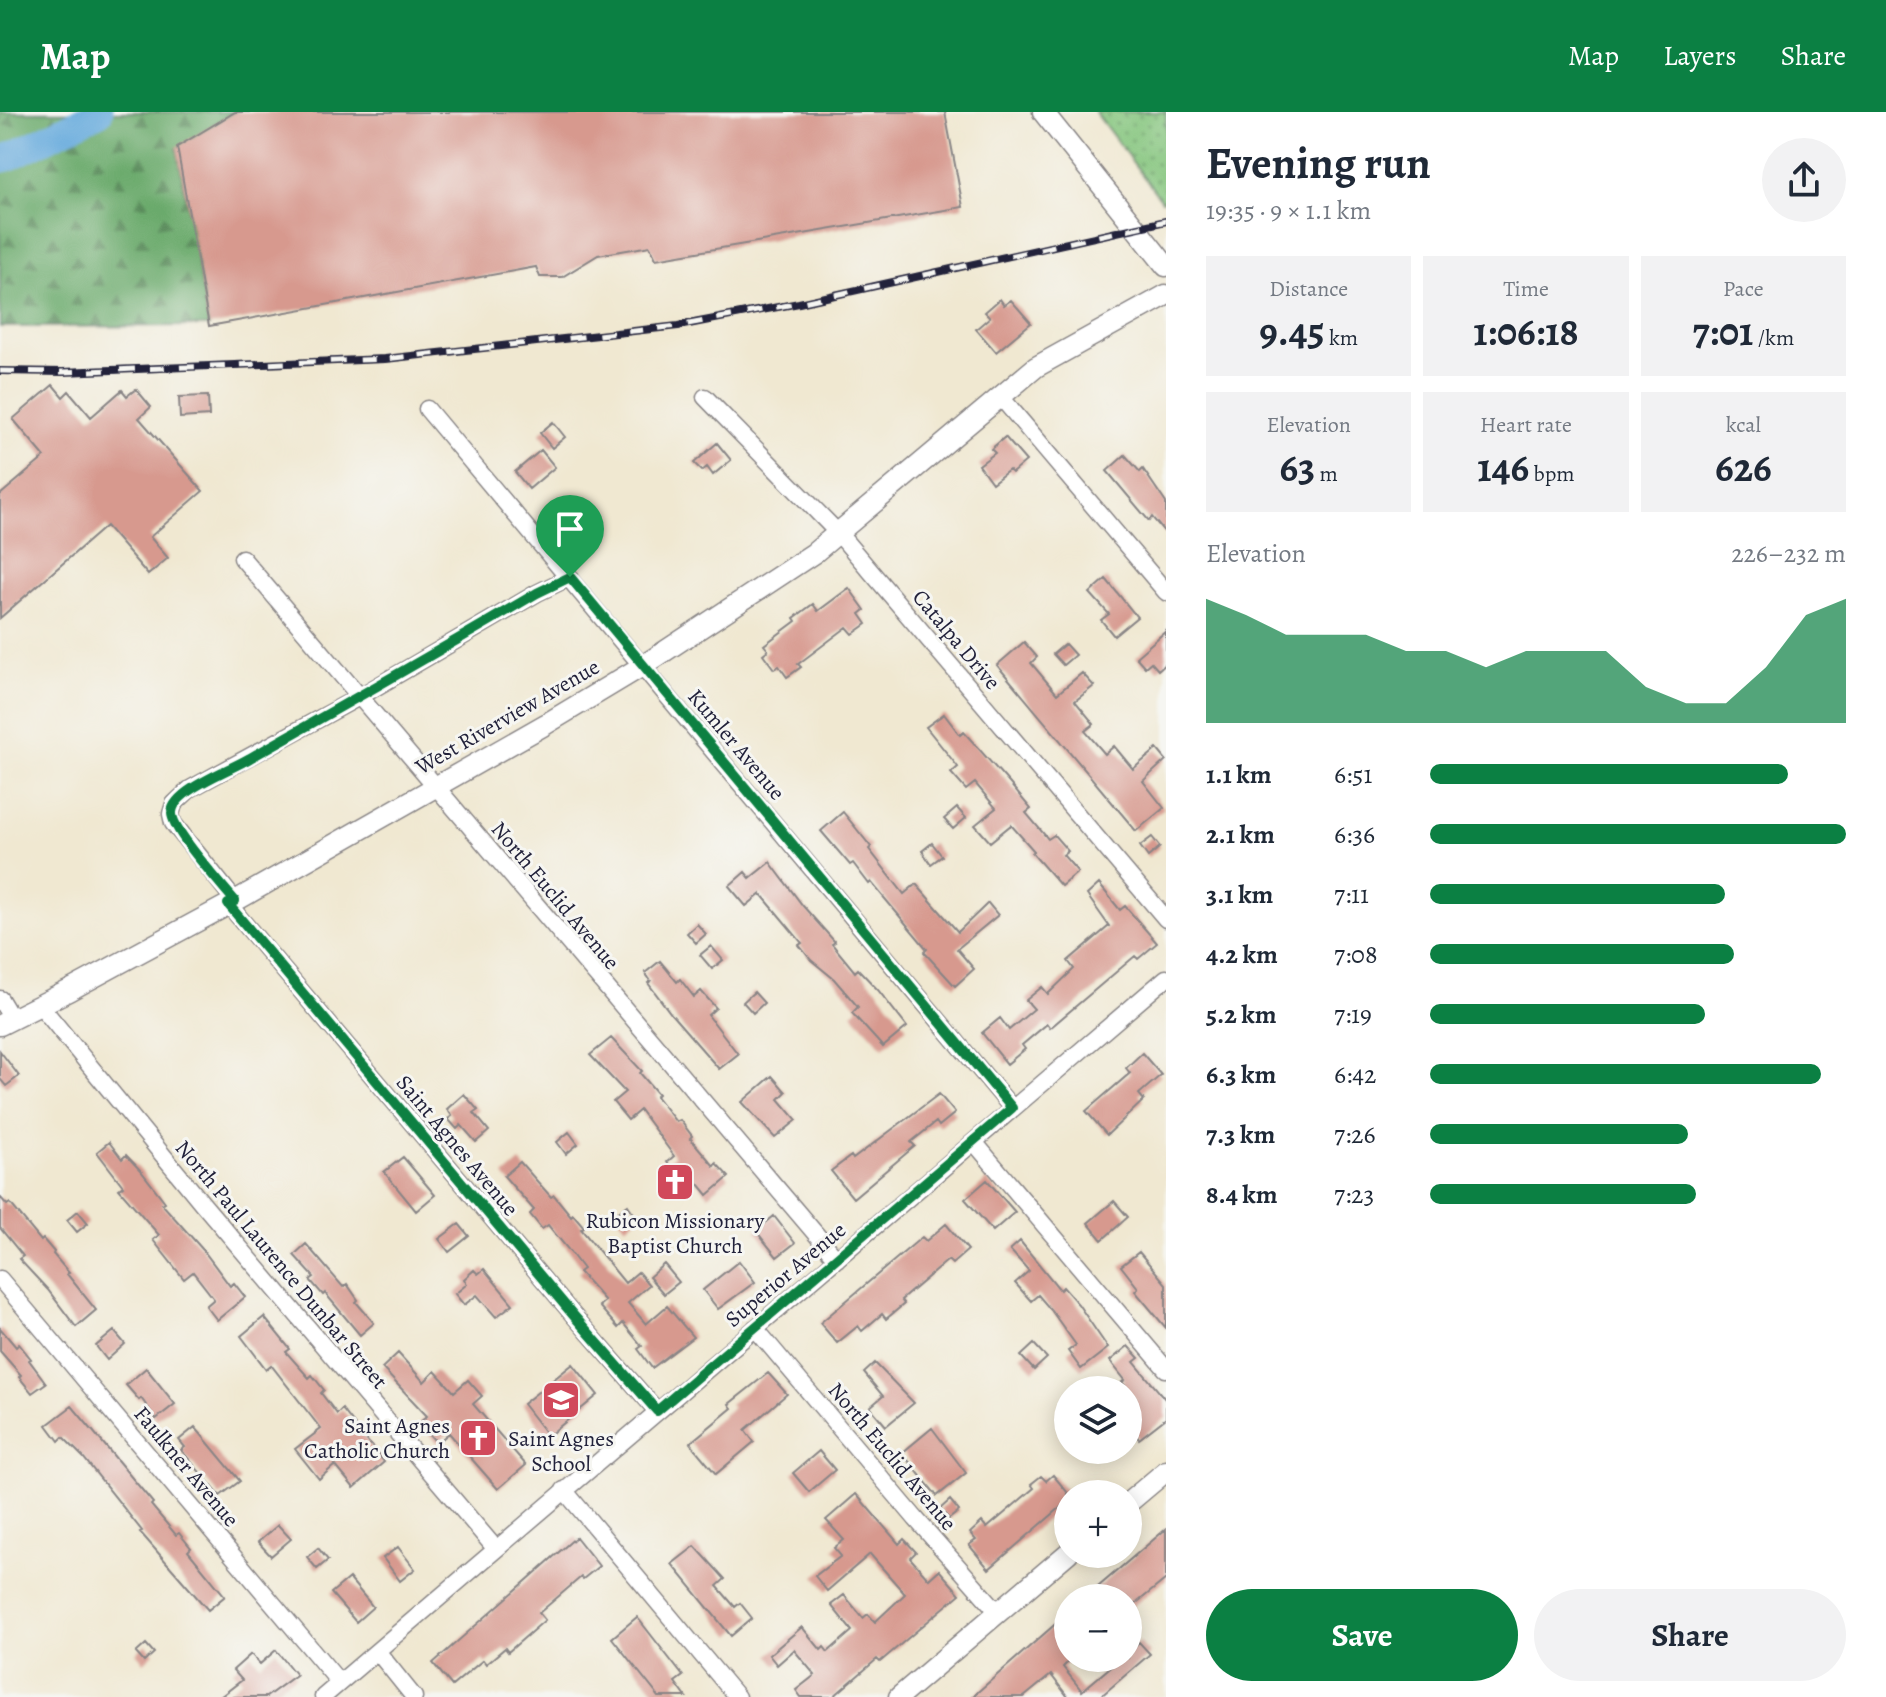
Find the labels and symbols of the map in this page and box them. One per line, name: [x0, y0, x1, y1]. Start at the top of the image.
pin: [536, 495, 604, 577]
street label: Catalpa Drive: [905, 583, 1007, 696]
street label: West Riverview Avenue: [409, 652, 605, 782]
street label: Kumler Avenue: [681, 682, 792, 807]
street label: North Euclid Avenue: [484, 815, 626, 976]
street label: Saint Agnes Avenue: [389, 1069, 525, 1223]
street label: North Paul Laurence Dunbar Street: [168, 1134, 394, 1395]
church icon: Rubicon Missionary Baptist Church: [654, 1161, 696, 1203]
place label: Rubicon Missionary Baptist Church: [586, 1206, 765, 1261]
street label: Superior Avenue: [719, 1215, 852, 1334]
street label: North Euclid Avenue: [821, 1376, 963, 1537]
school or university icon: Saint Agnes School: [540, 1379, 582, 1421]
street label: Faulkner Avenue: [127, 1400, 246, 1533]
place label: Saint Agnes Catholic Church: [304, 1411, 450, 1466]
church icon: Saint Agnes Catholic Church: [457, 1417, 499, 1459]
place label: Saint Agnes School: [508, 1424, 614, 1479]

